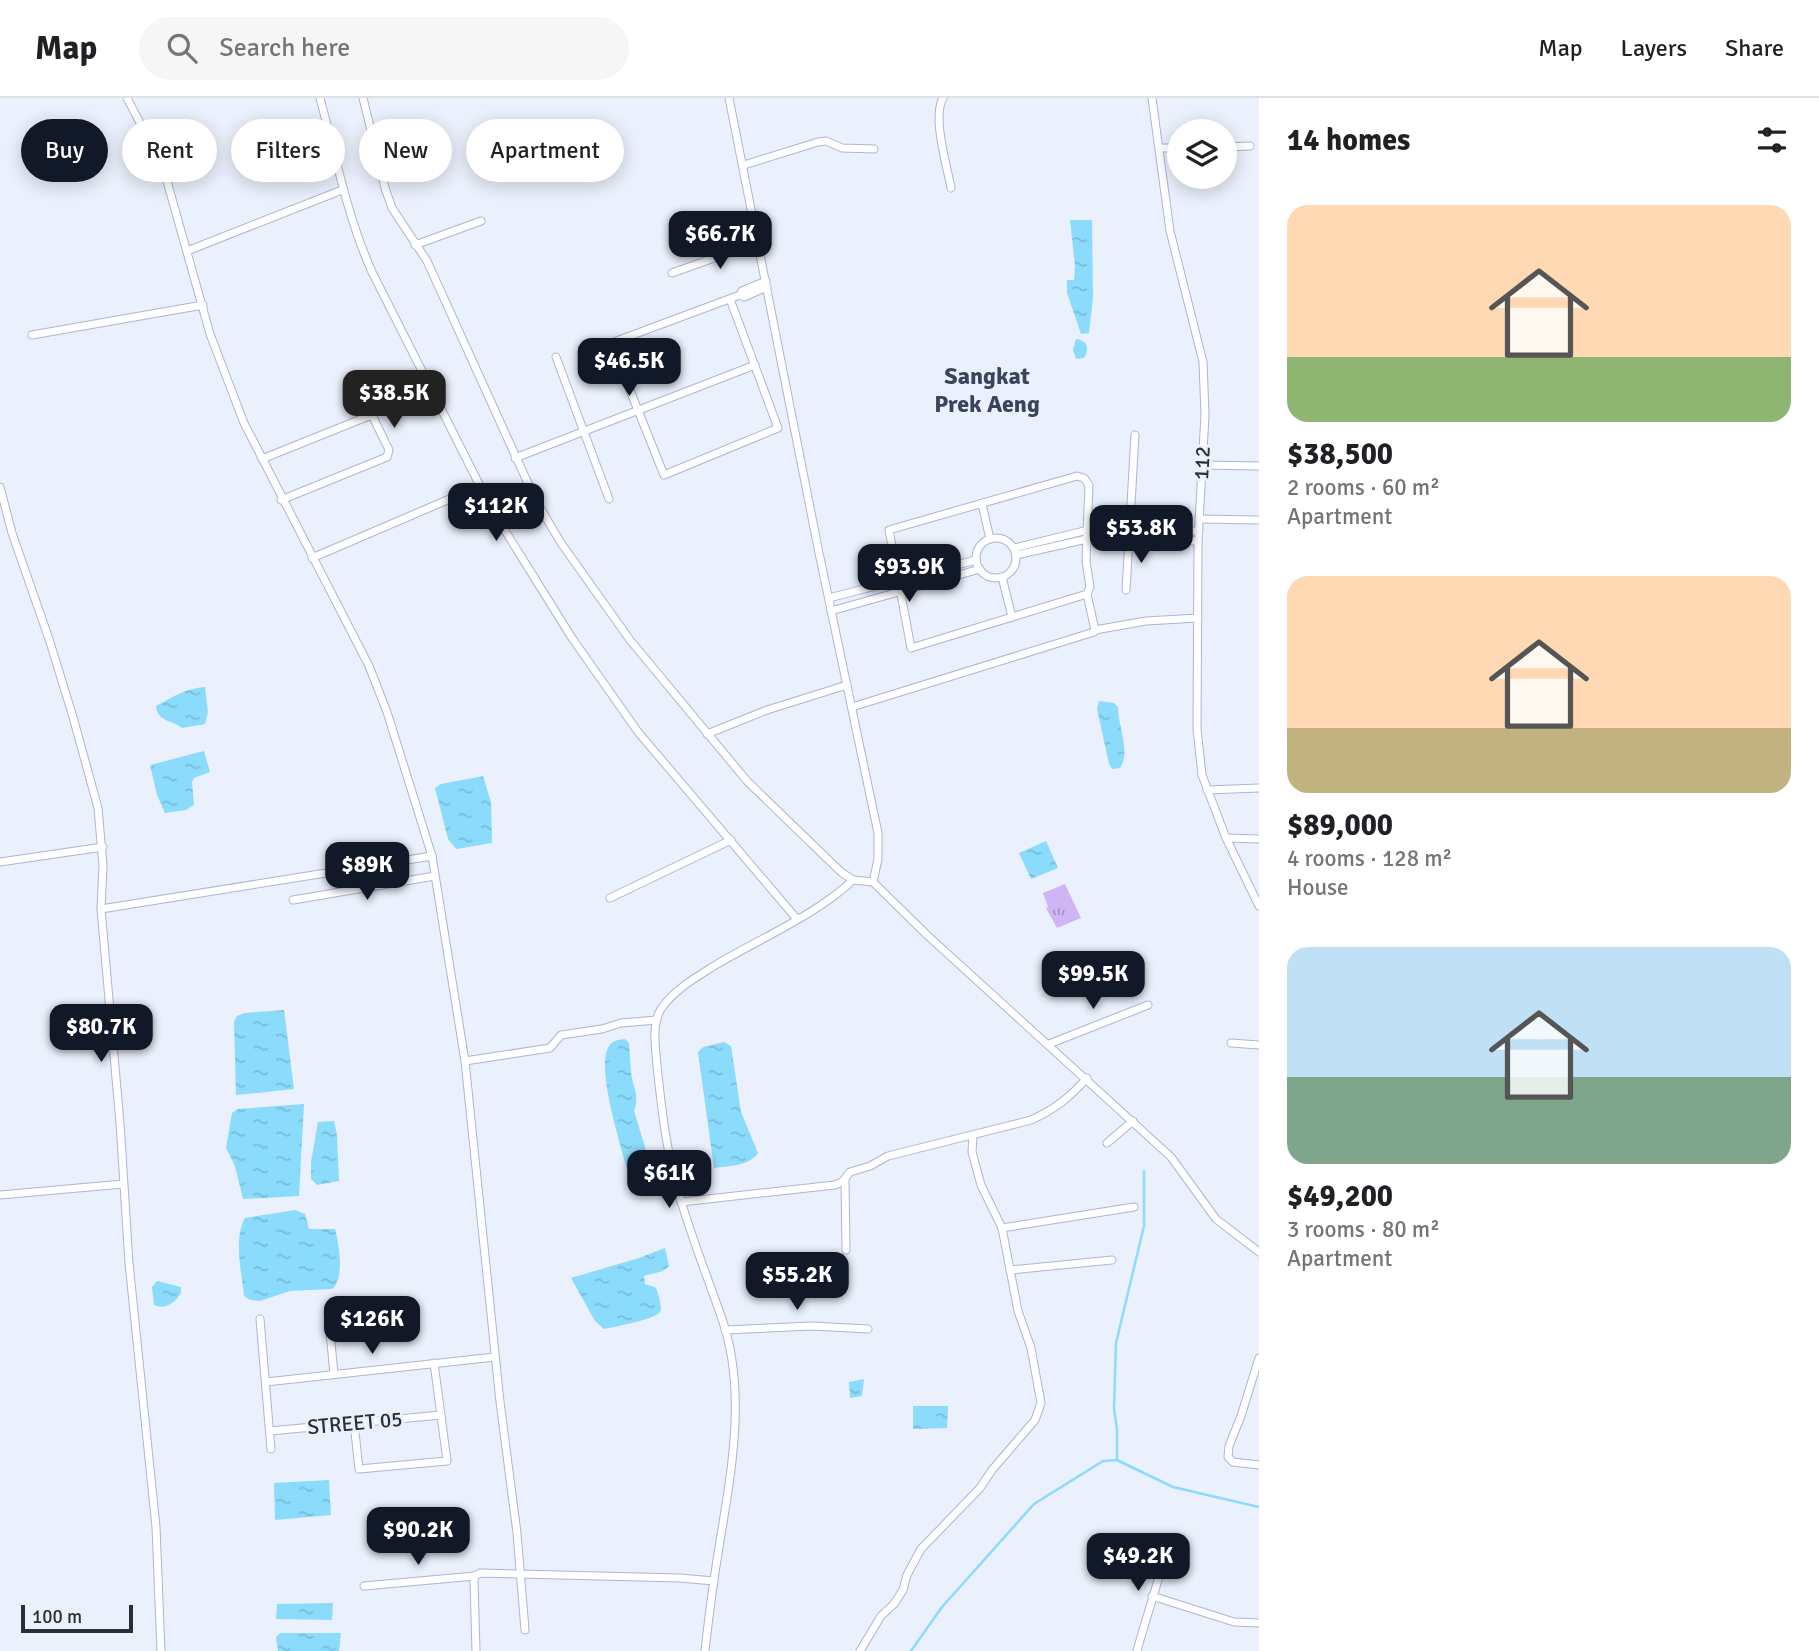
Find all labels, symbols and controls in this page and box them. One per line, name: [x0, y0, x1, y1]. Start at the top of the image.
search box: [139, 17, 629, 80]
text: Map: [35, 28, 97, 69]
icon: search: [163, 29, 201, 67]
text: Search here: [219, 32, 350, 64]
text: Map: [1538, 33, 1583, 63]
text: Layers: [1621, 33, 1687, 63]
text: Share: [1725, 33, 1784, 63]
chip: Buy: [21, 119, 108, 182]
chip: Rent: [122, 119, 217, 182]
chip: Filters: [231, 119, 345, 182]
chip: New: [359, 119, 452, 182]
chip: Apartment: [466, 119, 624, 182]
map controls: [1167, 119, 1237, 189]
button: layers: [1167, 119, 1237, 189]
icon: filters: [1753, 121, 1791, 159]
text: 14 homes: [1287, 122, 1410, 159]
pin: $66.7K: [663, 212, 777, 271]
text: $66.7K: [685, 219, 755, 248]
icon: home: [1476, 250, 1602, 376]
pin: $46.5K: [572, 338, 686, 398]
text: $46.5K: [594, 346, 664, 375]
district label: Sangkat Prek Aeng: [934, 361, 1040, 419]
pin: $38.5K: [337, 370, 451, 430]
text: $38.5K: [359, 378, 429, 407]
text: $38,500: [1287, 436, 1393, 473]
street label: 112: [1188, 445, 1216, 481]
text: 2 rooms · 60 m²: [1287, 473, 1440, 502]
pin: $112K: [447, 484, 545, 543]
text: $112K: [464, 491, 528, 520]
text: Apartment: [1287, 502, 1392, 531]
pin: $53.8K: [1084, 505, 1198, 565]
text: $53.8K: [1106, 513, 1176, 542]
pin: $93.9K: [852, 545, 966, 604]
text: $93.9K: [874, 552, 944, 581]
icon: home: [1476, 621, 1602, 747]
text: $89,000: [1287, 807, 1393, 844]
pin: $89K: [326, 842, 408, 902]
text: 4 rooms · 128 m²: [1287, 844, 1452, 873]
text: $89K: [341, 850, 393, 879]
text: House: [1287, 873, 1349, 902]
pin: $99.5K: [1036, 951, 1150, 1011]
text: $99.5K: [1058, 959, 1128, 988]
icon: home: [1476, 992, 1602, 1118]
pin: $80.7K: [44, 1004, 158, 1064]
text: $80.7K: [66, 1012, 136, 1041]
pin: $61K: [628, 1150, 710, 1210]
text: $61K: [643, 1158, 695, 1187]
text: $49,200: [1287, 1178, 1393, 1215]
text: 3 rooms · 80 m²: [1287, 1215, 1440, 1244]
text: Apartment: [1287, 1244, 1392, 1273]
pin: $55.2K: [740, 1252, 854, 1312]
text: $55.2K: [762, 1260, 832, 1289]
pin: $126K: [323, 1296, 421, 1356]
text: $126K: [340, 1304, 404, 1333]
street label: STREET 05: [306, 1406, 404, 1440]
pin: $90.2K: [361, 1508, 475, 1567]
text: $90.2K: [383, 1515, 453, 1544]
pin: $49.2K: [1081, 1534, 1195, 1593]
text: $49.2K: [1103, 1541, 1173, 1570]
scale bar: [21, 1602, 133, 1634]
text: 100 m: [32, 1605, 82, 1629]

